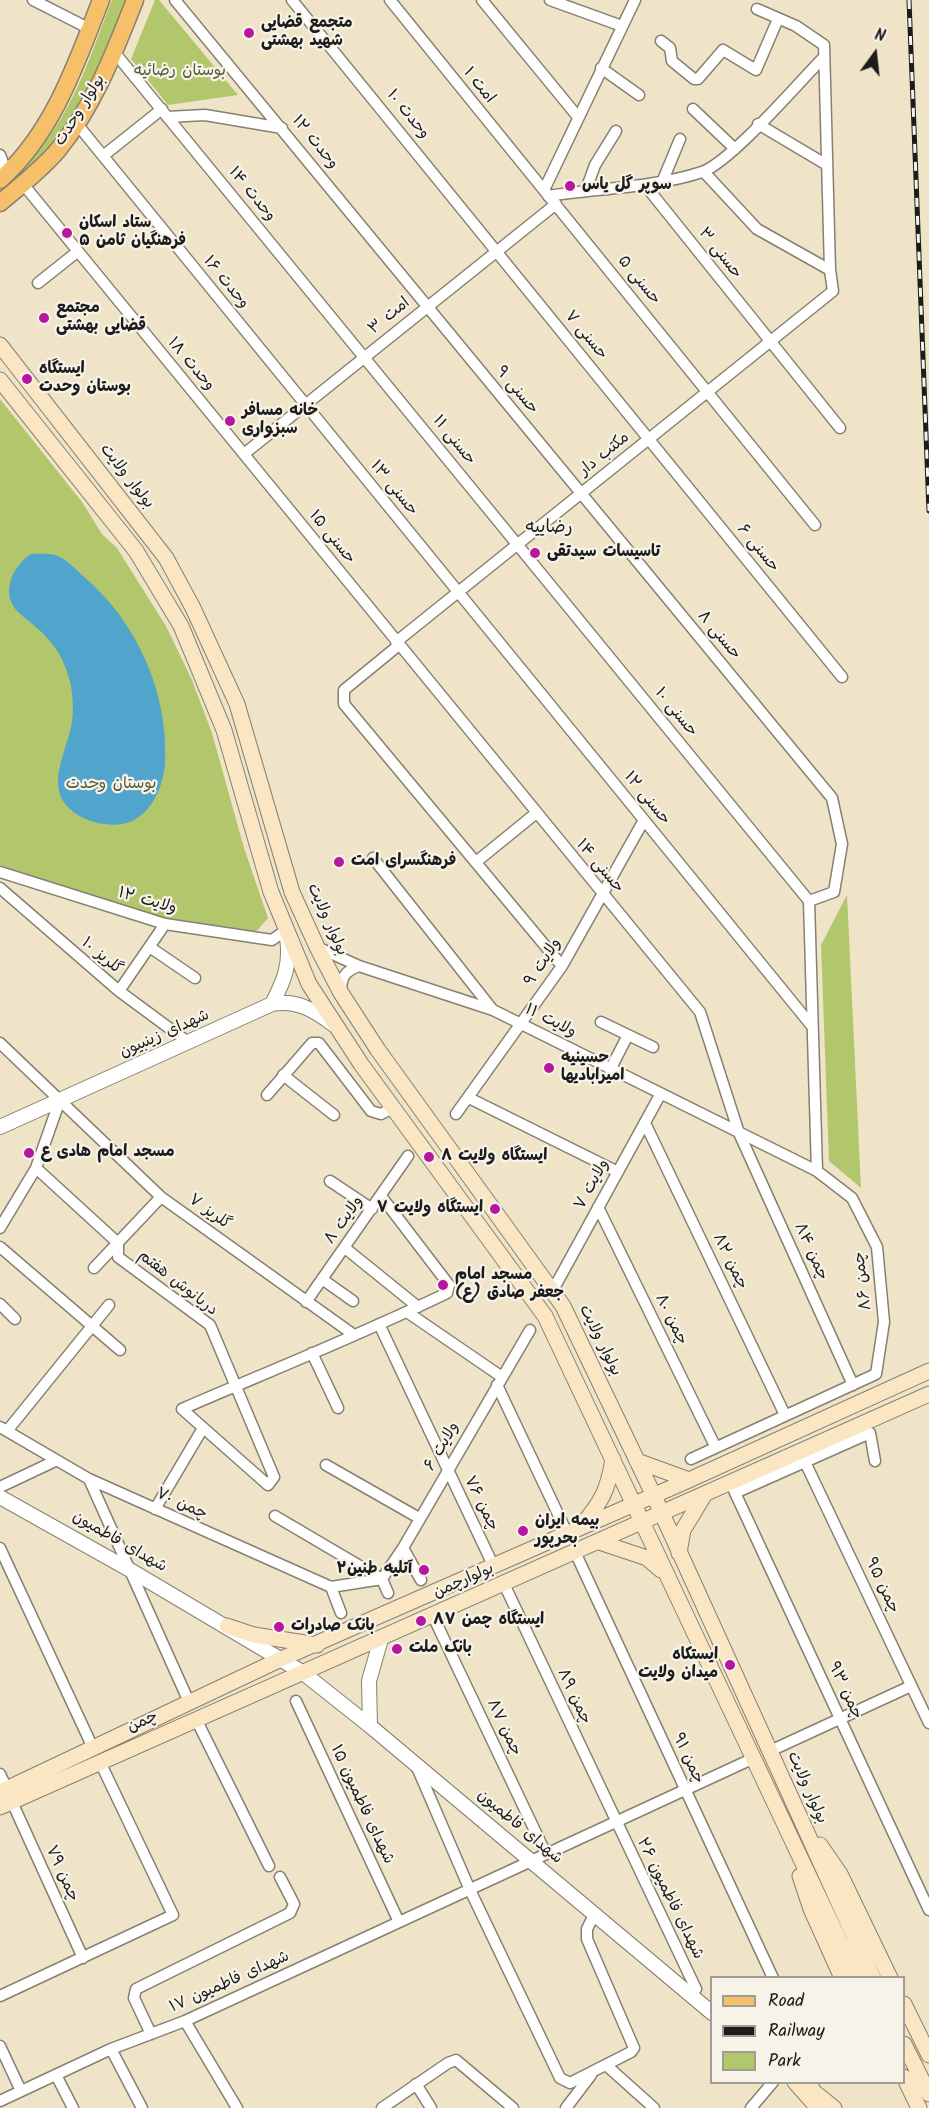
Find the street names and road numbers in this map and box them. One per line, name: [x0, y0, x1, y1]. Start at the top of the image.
street label: امت ۱: [458, 64, 498, 108]
street label: بولوار وحدت: [52, 72, 110, 150]
street label: وحدت ۱۰: [381, 86, 433, 144]
street label: وحدت ۱۲: [287, 112, 341, 174]
street label: وحدت ۱۴: [223, 164, 279, 226]
street label: حسنی ۳: [693, 225, 745, 283]
street label: وحدت ۱۶: [198, 253, 252, 313]
street label: حسنی ۵: [612, 253, 664, 309]
street label: امت ۳: [365, 294, 415, 340]
street label: حسنی ۷: [559, 308, 611, 364]
street label: وحدت ۱۸: [162, 334, 218, 396]
street label: حسنی ۹: [490, 363, 542, 419]
street label: حسنی ۱۱: [427, 412, 479, 470]
street label: مکتب دار: [576, 429, 634, 481]
street label: بولوار ولایت: [95, 441, 157, 513]
street label: حسنی ۱۳: [365, 458, 421, 520]
street label: حسنی ۱۵: [304, 507, 358, 569]
street label: حسنی ۶: [732, 521, 782, 577]
street label: حسنی ۸: [692, 608, 744, 664]
street label: حسنی ۱۰: [649, 685, 701, 741]
street label: حسنی ۱۲: [619, 768, 673, 830]
street label: حسنی ۱۴: [571, 836, 627, 898]
street label: بولوار ولایت: [302, 881, 350, 959]
street label: ولایت ۱۲: [116, 885, 178, 919]
street label: گلریز ۱۰: [77, 934, 125, 980]
street label: ولایت ۹: [521, 935, 567, 991]
street label: ولایت ۱۱: [521, 1001, 579, 1043]
street label: شهدای زینبیون: [117, 1007, 213, 1063]
street label: ولایت ۷: [571, 1157, 615, 1213]
street label: گلریز ۷: [184, 1191, 234, 1235]
street label: ولایت ۸: [322, 1193, 368, 1249]
street label: چمن ۸۴: [789, 1220, 831, 1284]
street label: چمن ۸۲: [707, 1231, 751, 1293]
street label: دریانوش هفتم: [133, 1247, 221, 1321]
street label: چمن ۸۶: [851, 1251, 877, 1311]
street label: چمن ۸۰: [649, 1291, 691, 1349]
street label: بولوار ولایت: [574, 1302, 624, 1380]
street label: ولایت ۶: [421, 1419, 465, 1475]
street label: چمن ۷۶: [458, 1473, 502, 1535]
street label: چمن ۷۰: [152, 1485, 210, 1525]
street label: شهدای فاطمیون: [68, 1508, 170, 1578]
street label: چمن ۹۵: [860, 1555, 902, 1617]
street label: بولوارچمن: [431, 1560, 497, 1604]
street label: چمن ۹۳: [822, 1659, 866, 1723]
street label: چمن ۸۹: [552, 1666, 594, 1728]
street label: چمن ۸۷: [482, 1697, 524, 1759]
street label: چمن: [125, 1708, 161, 1738]
street label: چمن ۹۱: [667, 1731, 707, 1787]
street label: شهدای فاطمیون ۱۵: [325, 1742, 397, 1868]
street label: بولوار ولایت: [782, 1749, 830, 1827]
street label: شهدای فاطمیون: [472, 1787, 566, 1869]
street label: شهدای فاطمیون ۲۶: [631, 1835, 707, 1963]
street label: چمن ۷۹: [40, 1843, 82, 1905]
street label: شهدای فاطمیون ۱۷: [167, 1948, 293, 2018]

